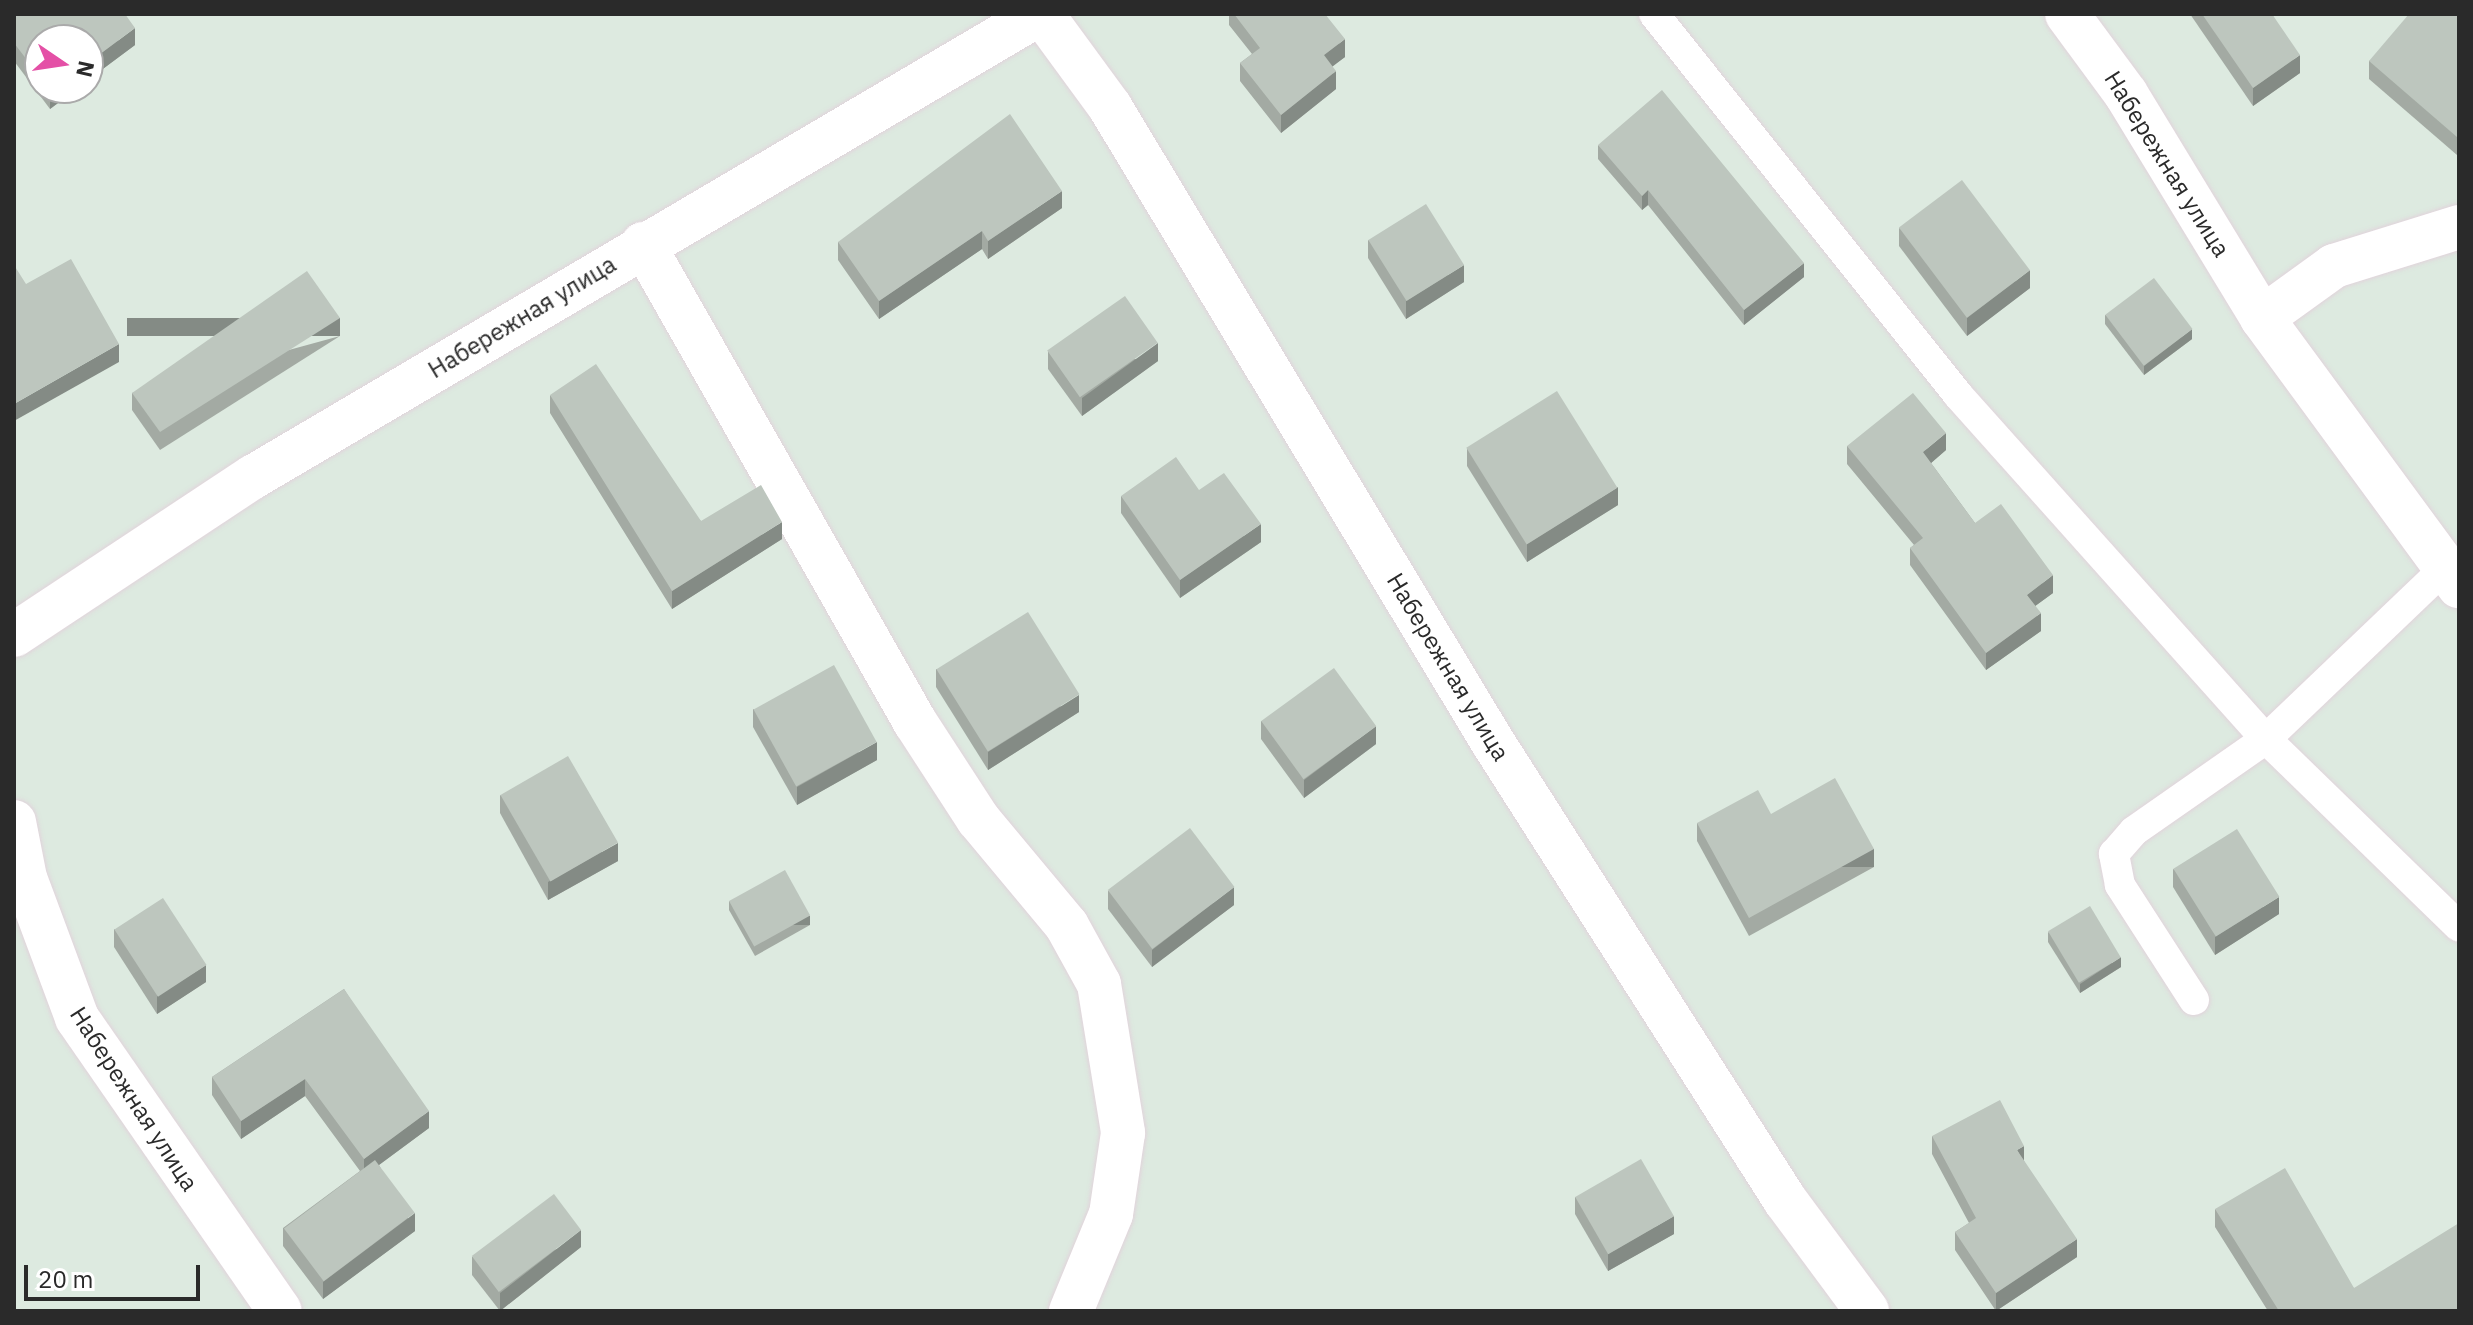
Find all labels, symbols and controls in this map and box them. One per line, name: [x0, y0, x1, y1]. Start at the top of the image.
north arrow: [24, 24, 104, 104]
text: N: [70, 58, 102, 80]
street label: Набережная улица: [2098, 66, 2236, 262]
street label: Набережная улица: [423, 250, 621, 384]
street label: Набережная улица: [1381, 568, 1515, 766]
street label: Набережная улица: [64, 1002, 204, 1196]
scale bar: [28, 1249, 204, 1299]
text: 20 m: [38, 1263, 93, 1295]

